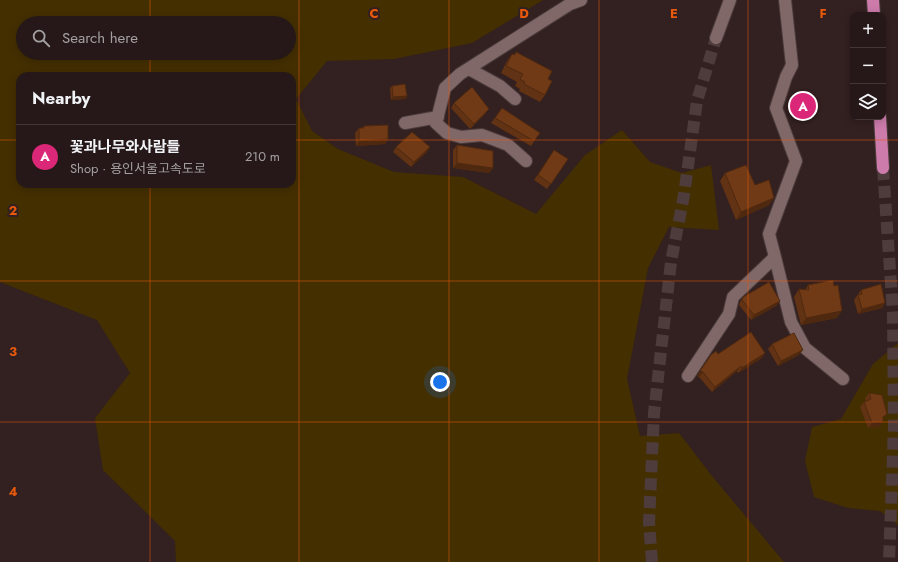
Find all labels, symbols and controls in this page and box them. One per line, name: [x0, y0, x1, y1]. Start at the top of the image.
text: C: [369, 4, 379, 23]
text: D: [519, 4, 529, 23]
text: E: [670, 4, 678, 23]
text: F: [819, 4, 827, 23]
map controls: [850, 12, 886, 120]
button: +: [850, 12, 886, 48]
search box: [16, 16, 296, 60]
icon: search: [30, 27, 52, 49]
text: Search here: [62, 27, 138, 49]
button: −: [850, 48, 886, 84]
button: layers: [850, 84, 886, 120]
text: Nearby: [32, 86, 90, 110]
pin: A: [790, 91, 816, 121]
text: 꽃과나무와사람들: [70, 136, 180, 158]
text: A: [40, 147, 50, 166]
text: 210 m: [245, 147, 280, 166]
text: Shop · 용인서울고속도로: [70, 159, 206, 178]
text: 2: [9, 201, 17, 220]
text: 3: [9, 342, 17, 361]
your location: [430, 372, 450, 392]
text: 4: [8, 482, 18, 501]

